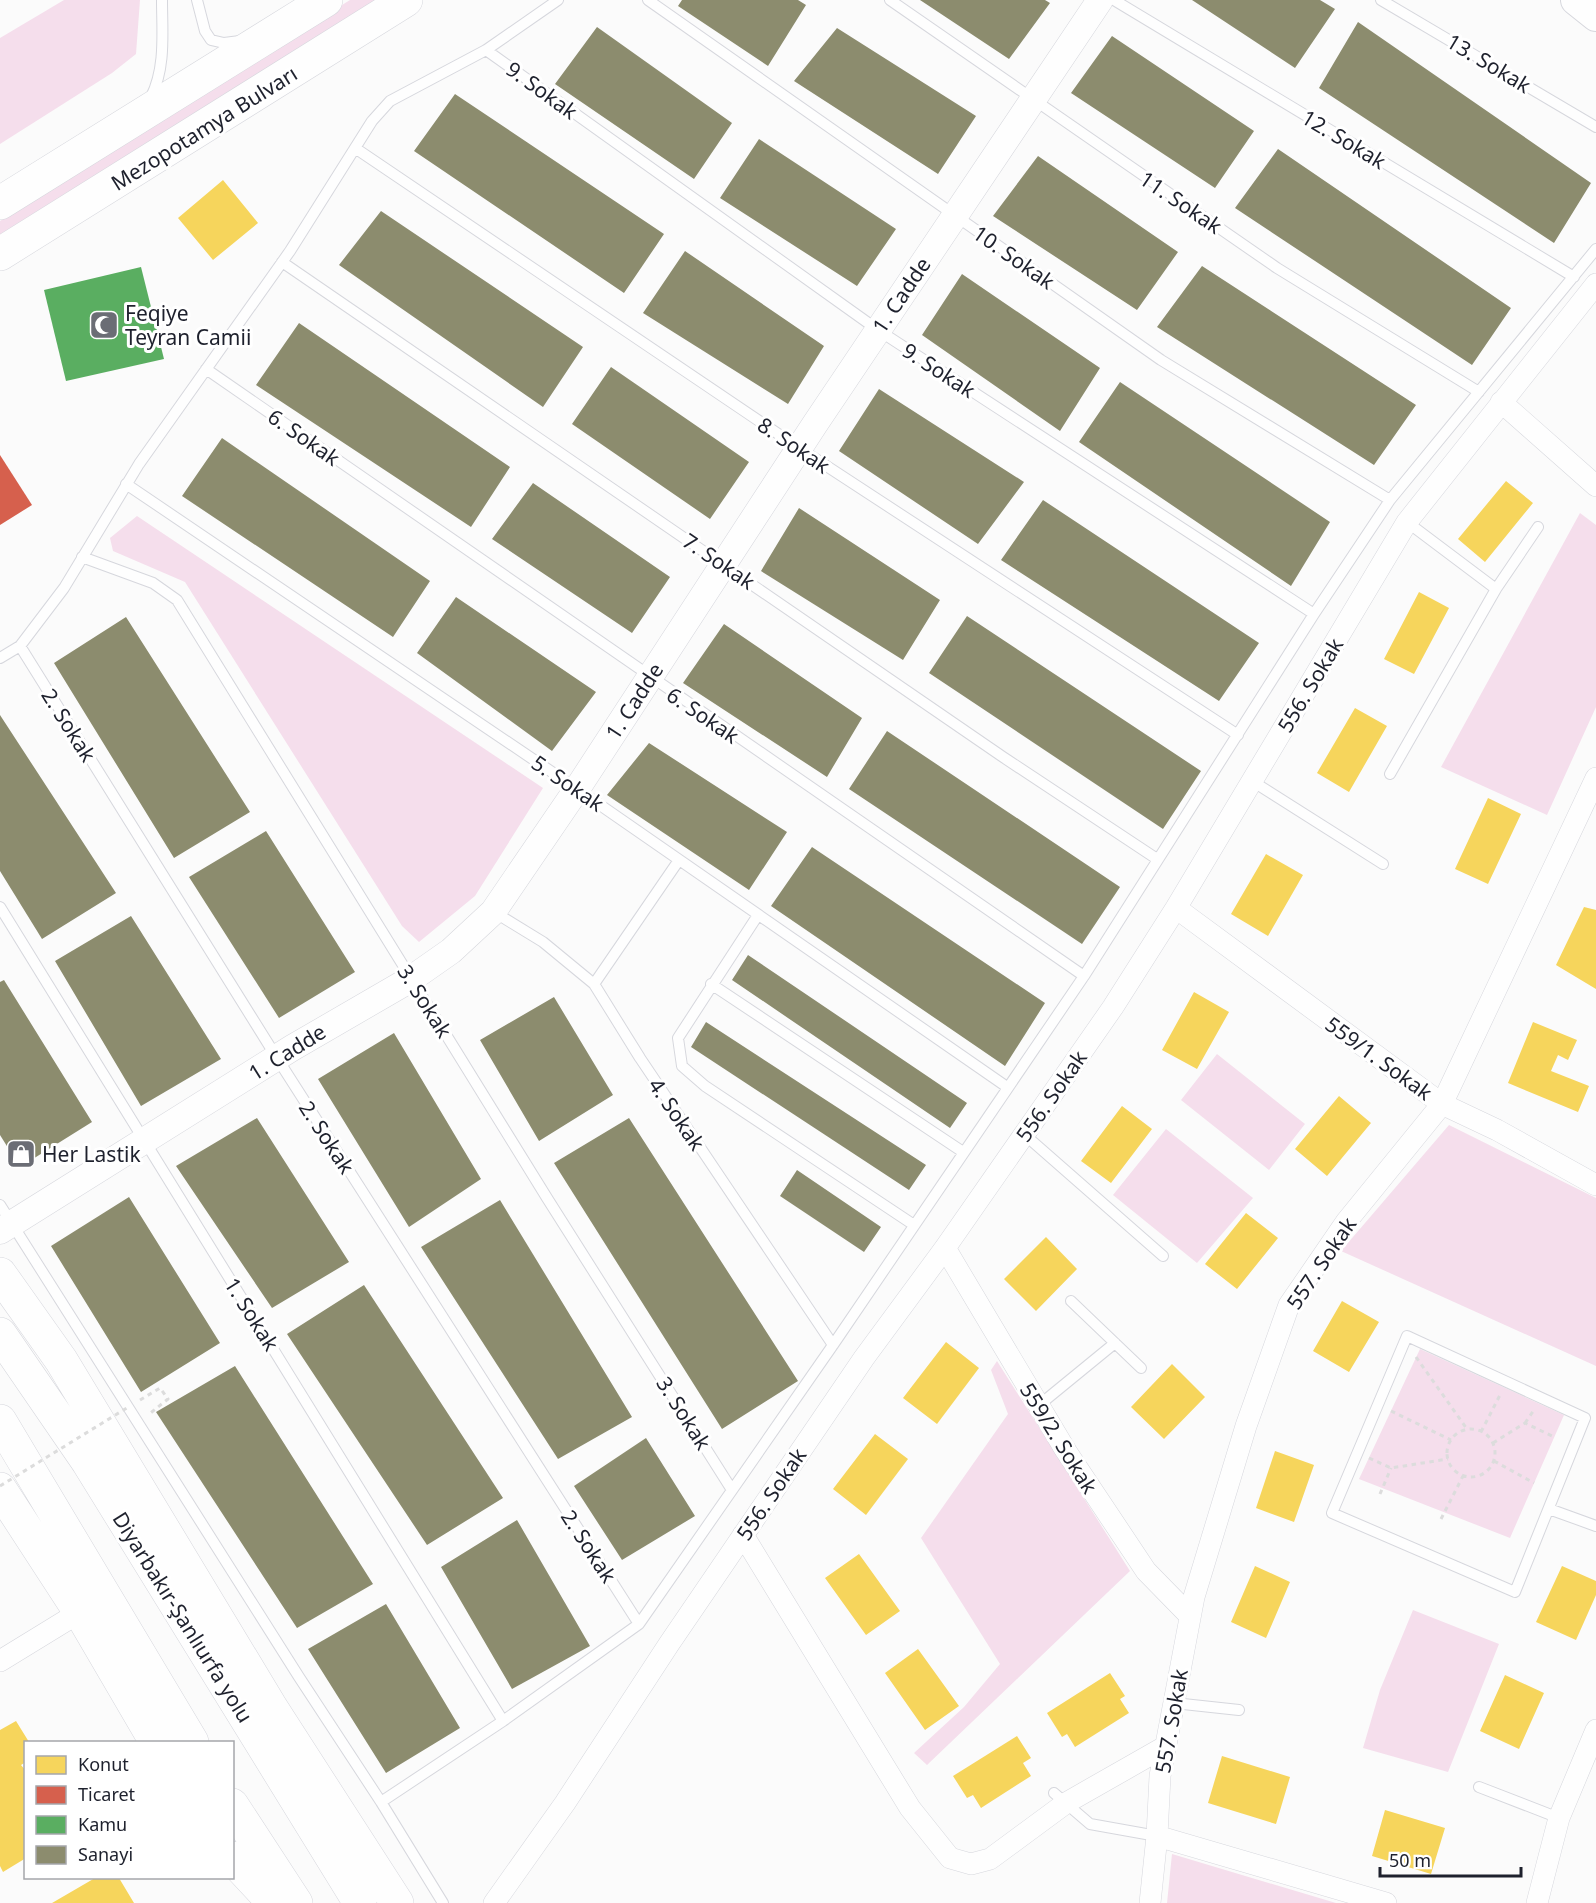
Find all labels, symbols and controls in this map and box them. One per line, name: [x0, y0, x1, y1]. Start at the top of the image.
street label: 13. Sokak: [1442, 27, 1537, 99]
street label: 9. Sokak: [501, 55, 584, 126]
street label: Mezopotamya Bulvarı: [106, 59, 302, 197]
street label: 12. Sokak: [1297, 103, 1392, 175]
street label: 11. Sokak: [1134, 164, 1228, 240]
street label: 10. Sokak: [968, 219, 1061, 296]
street label: 1. Cadde: [865, 252, 937, 338]
place label: Feqiye Teyran Camii: [125, 299, 251, 351]
mosque icon: Feqiye Teyran Camii: [88, 309, 120, 341]
street label: 9. Sokak: [897, 336, 981, 404]
street label: 6. Sokak: [263, 402, 346, 472]
street label: 8. Sokak: [752, 411, 836, 480]
street label: 7. Sokak: [677, 527, 761, 596]
street label: 556. Sokak: [1271, 632, 1350, 737]
street label: 1. Cadde: [599, 657, 669, 745]
street label: 6. Sokak: [661, 681, 745, 750]
street label: 2. Sokak: [36, 683, 103, 768]
street label: 5. Sokak: [526, 749, 610, 818]
street label: 3. Sokak: [392, 959, 459, 1044]
street label: 559/1. Sokak: [1320, 1010, 1439, 1107]
street label: 1. Cadde: [243, 1017, 331, 1087]
street label: 556. Sokak: [1009, 1044, 1093, 1147]
street label: 4. Sokak: [643, 1072, 712, 1156]
street label: 2. Sokak: [293, 1095, 361, 1179]
shop icon: Her Lastik: [5, 1138, 37, 1170]
place label: Her Lastik: [42, 1140, 141, 1168]
street label: 557. Sokak: [1280, 1211, 1363, 1315]
street label: 1. Sokak: [219, 1272, 286, 1357]
street label: 3. Sokak: [651, 1371, 718, 1456]
street label: 559/2. Sokak: [1014, 1377, 1105, 1499]
street label: 556. Sokak: [730, 1442, 813, 1546]
street label: 2. Sokak: [555, 1504, 623, 1588]
street label: Diyarbakır-Şanlıurfa yolu: [107, 1506, 259, 1728]
street label: 557. Sokak: [1148, 1666, 1194, 1775]
legend: [24, 1741, 234, 1879]
text: Konut: [78, 1752, 129, 1776]
text: Ticaret: [78, 1782, 136, 1806]
text: Kamu: [78, 1812, 127, 1836]
scale bar: [1380, 1840, 1521, 1878]
text: Sanayi: [78, 1842, 133, 1866]
text: 50 m: [1389, 1848, 1431, 1872]

